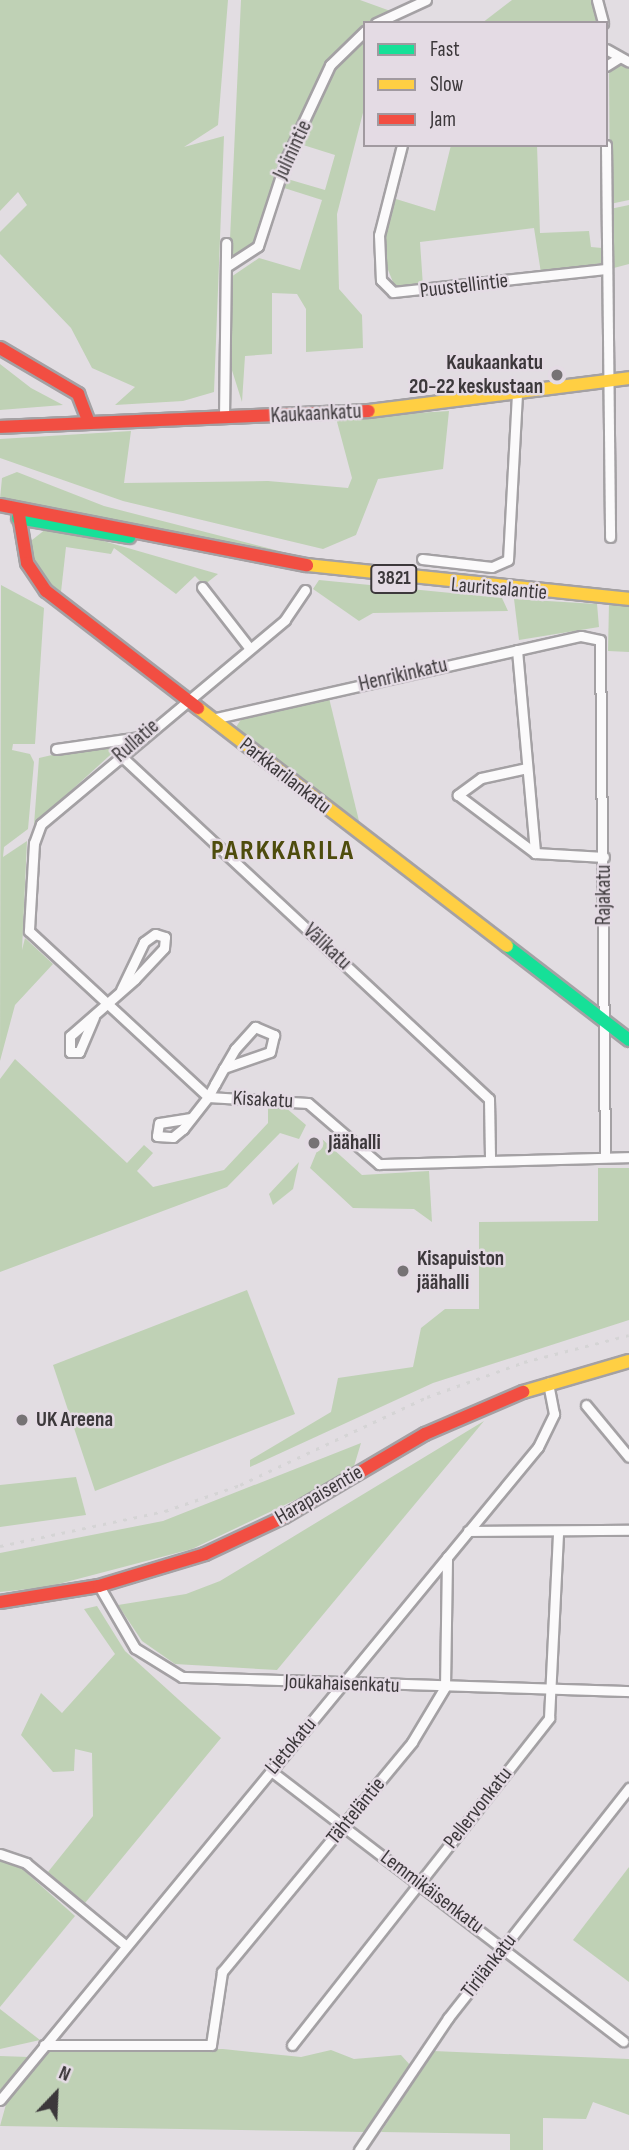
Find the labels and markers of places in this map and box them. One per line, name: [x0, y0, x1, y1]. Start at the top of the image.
place label: Kaukaankatu 20-22 keskustaan: [409, 350, 543, 400]
marker: Kaukaankatu 20-22 keskustaan: [549, 367, 565, 383]
place label: Jäähalli: [328, 1130, 381, 1156]
marker: Jäähalli: [306, 1135, 322, 1151]
place label: Kisapuiston jäähalli: [417, 1246, 504, 1296]
marker: Kisapuiston jäähalli: [395, 1263, 411, 1279]
place label: UK Areena: [36, 1407, 113, 1433]
marker: UK Areena: [14, 1412, 30, 1428]

